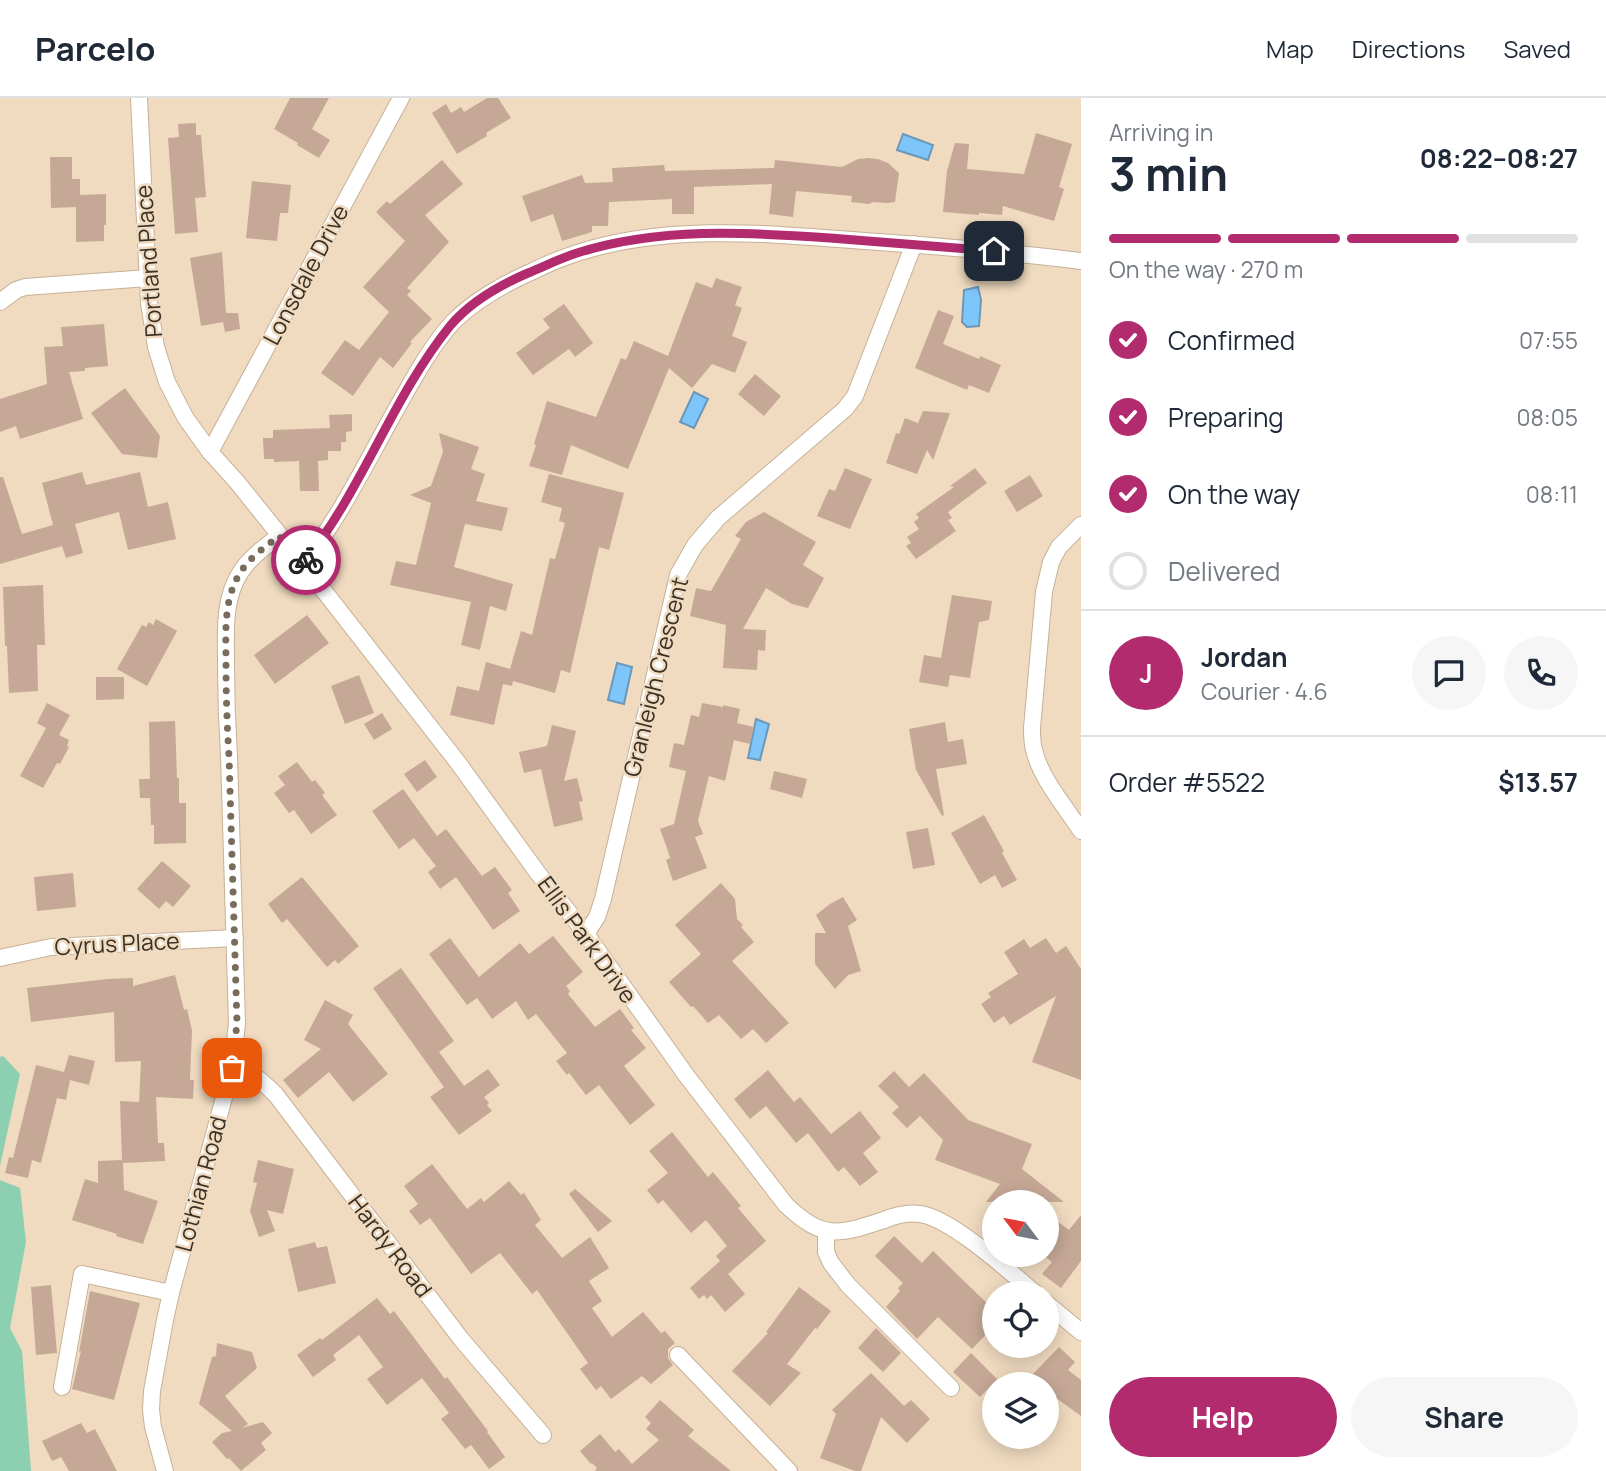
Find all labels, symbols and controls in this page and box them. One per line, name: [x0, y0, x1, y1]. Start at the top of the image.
text: Parcelo: [35, 26, 156, 71]
text: Map: [1266, 32, 1314, 65]
text: Directions: [1352, 32, 1465, 65]
text: Saved: [1503, 32, 1571, 65]
text: Arriving in: [1109, 116, 1214, 148]
text: 08:22–08:27: [1420, 140, 1578, 176]
text: 3 min: [1109, 142, 1228, 205]
street label: Portland Place: [127, 184, 169, 338]
street label: Lonsdale Drive: [255, 199, 356, 350]
pin: [964, 221, 1024, 281]
icon: home: [975, 232, 1013, 270]
text: On the way · 270 m: [1109, 253, 1303, 285]
icon: check: [1109, 321, 1147, 359]
text: Confirmed: [1168, 322, 1295, 358]
text: 07:55: [1519, 324, 1578, 356]
icon: check: [1109, 398, 1147, 436]
text: Preparing: [1168, 399, 1284, 435]
text: 08:05: [1516, 401, 1578, 433]
icon: check: [1109, 475, 1147, 513]
text: On the way: [1168, 476, 1300, 512]
text: 08:11: [1526, 478, 1578, 510]
courier: [271, 525, 341, 595]
icon: bike: [287, 541, 325, 579]
text: Delivered: [1168, 553, 1280, 589]
street label: Granleigh Crescent: [615, 573, 695, 780]
button: chat: [1412, 636, 1486, 710]
button: phone: [1504, 636, 1578, 710]
text: Jordan: [1201, 639, 1287, 675]
text: J: [1139, 655, 1153, 691]
text: Courier · 4.6: [1201, 675, 1328, 707]
text: Order #5522: [1109, 764, 1265, 800]
text: $13.57: [1498, 764, 1578, 800]
street label: Ellis Park Drive: [531, 869, 645, 1010]
street label: Cyrus Place: [54, 924, 180, 962]
pin: [202, 1038, 262, 1098]
icon: bag: [213, 1049, 251, 1087]
street label: Lothian Road: [167, 1112, 233, 1255]
street label: Hardy Road: [341, 1187, 440, 1304]
north arrow: [982, 1190, 1059, 1267]
map controls: [982, 1190, 1059, 1449]
button: locate: [982, 1281, 1059, 1358]
button: layers: [982, 1372, 1059, 1449]
button: Help: [1109, 1377, 1337, 1457]
button: Share: [1351, 1377, 1578, 1457]

